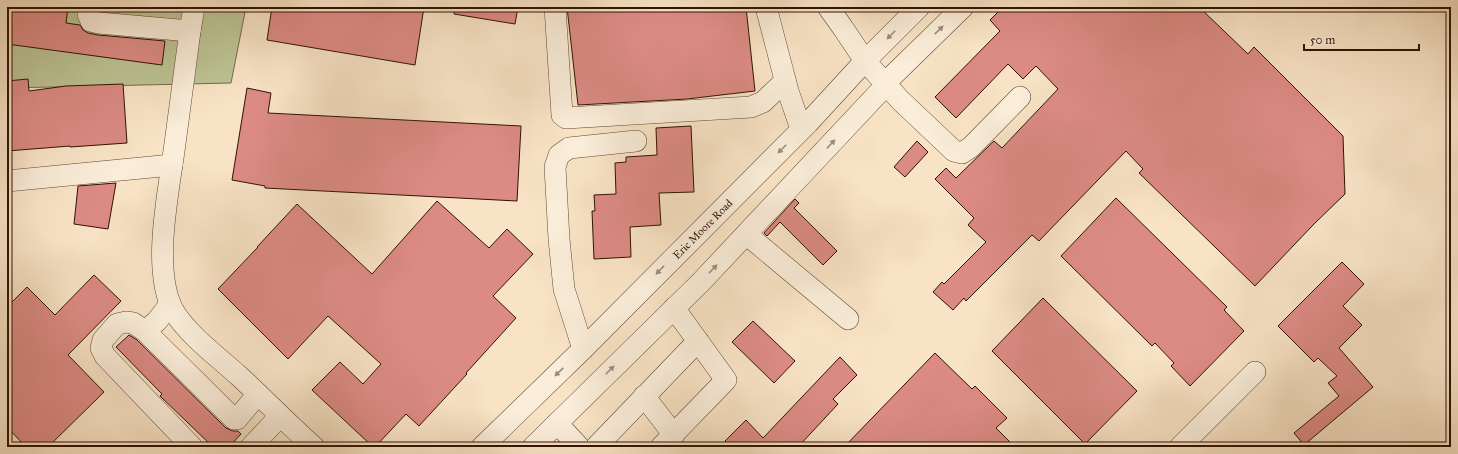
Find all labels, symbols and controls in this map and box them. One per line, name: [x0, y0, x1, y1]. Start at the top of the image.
one-way arrow: [934, 25, 944, 35]
scale bar: [1304, 26, 1419, 52]
one-way arrow: [886, 30, 896, 40]
text: 50 m: [1310, 33, 1335, 47]
one-way arrow: [826, 139, 836, 149]
one-way arrow: [777, 144, 787, 154]
street label: Eric Moore Road: [670, 196, 735, 262]
one-way arrow: [708, 264, 717, 274]
one-way arrow: [656, 265, 665, 275]
one-way arrow: [605, 365, 615, 375]
one-way arrow: [554, 367, 564, 377]

